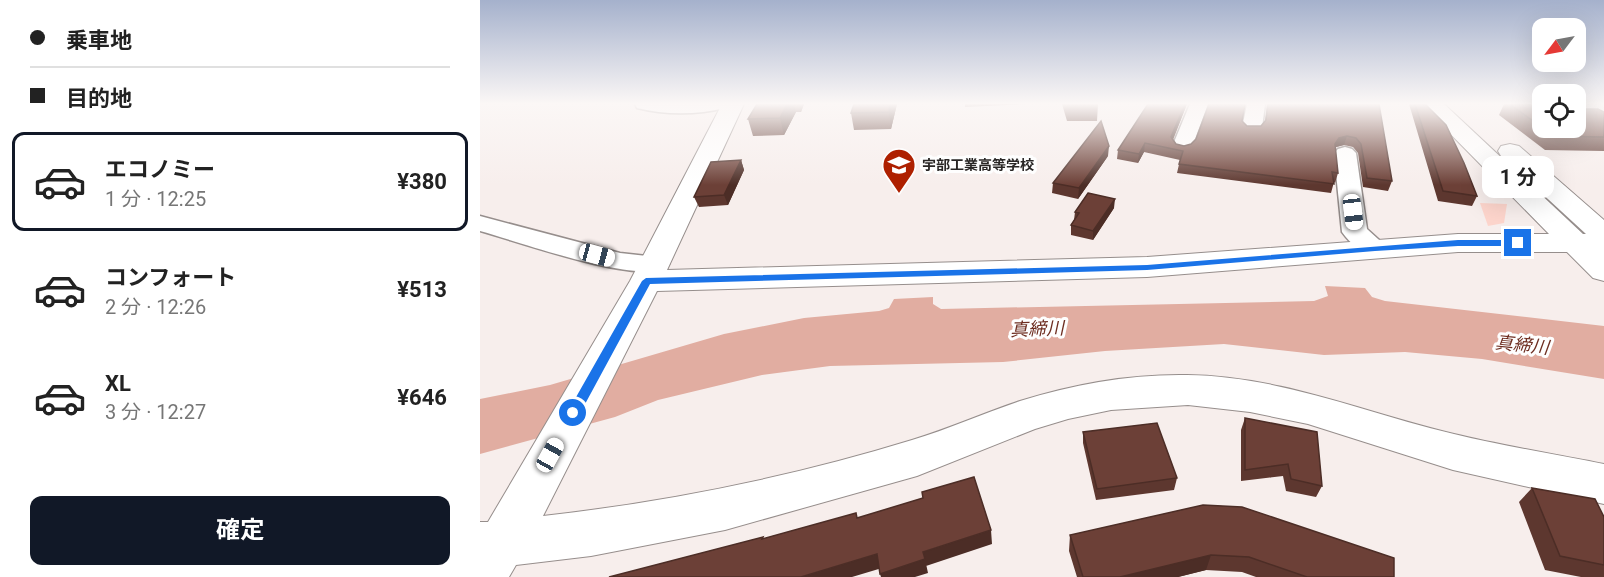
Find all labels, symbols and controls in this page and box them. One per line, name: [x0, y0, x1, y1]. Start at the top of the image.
north arrow: [1532, 18, 1586, 72]
map controls: [1532, 18, 1586, 138]
text: 乗車地: [66, 28, 132, 53]
button: locate: [1532, 84, 1586, 138]
text: 目的地: [66, 86, 132, 111]
school or university icon: 宇部工業高等学校: [881, 147, 917, 194]
icon: car: [33, 155, 87, 209]
callout: 1 分: [1482, 156, 1554, 198]
text: エコノミー: [105, 157, 215, 182]
place label: 宇部工業高等学校: [922, 157, 1034, 173]
text: 1 分: [1500, 165, 1536, 189]
text: ¥380: [397, 169, 447, 194]
text: 1 分 · 12:25: [105, 187, 206, 211]
car: [1342, 193, 1364, 231]
route end: [1504, 229, 1531, 256]
car: [577, 242, 617, 268]
icon: car: [33, 263, 87, 317]
text: コンフォート: [105, 265, 236, 290]
text: ¥513: [397, 277, 447, 302]
text: 2 分 · 12:26: [105, 295, 206, 319]
water label: 真締川: [1010, 317, 1066, 340]
water label: 真締川: [1494, 331, 1552, 358]
icon: car: [33, 371, 87, 425]
text: XL: [105, 371, 131, 396]
text: ¥646: [397, 385, 447, 410]
route start: [559, 399, 586, 426]
text: 3 分 · 12:27: [105, 400, 206, 424]
car: [533, 435, 567, 475]
button: 確定: [30, 496, 450, 565]

